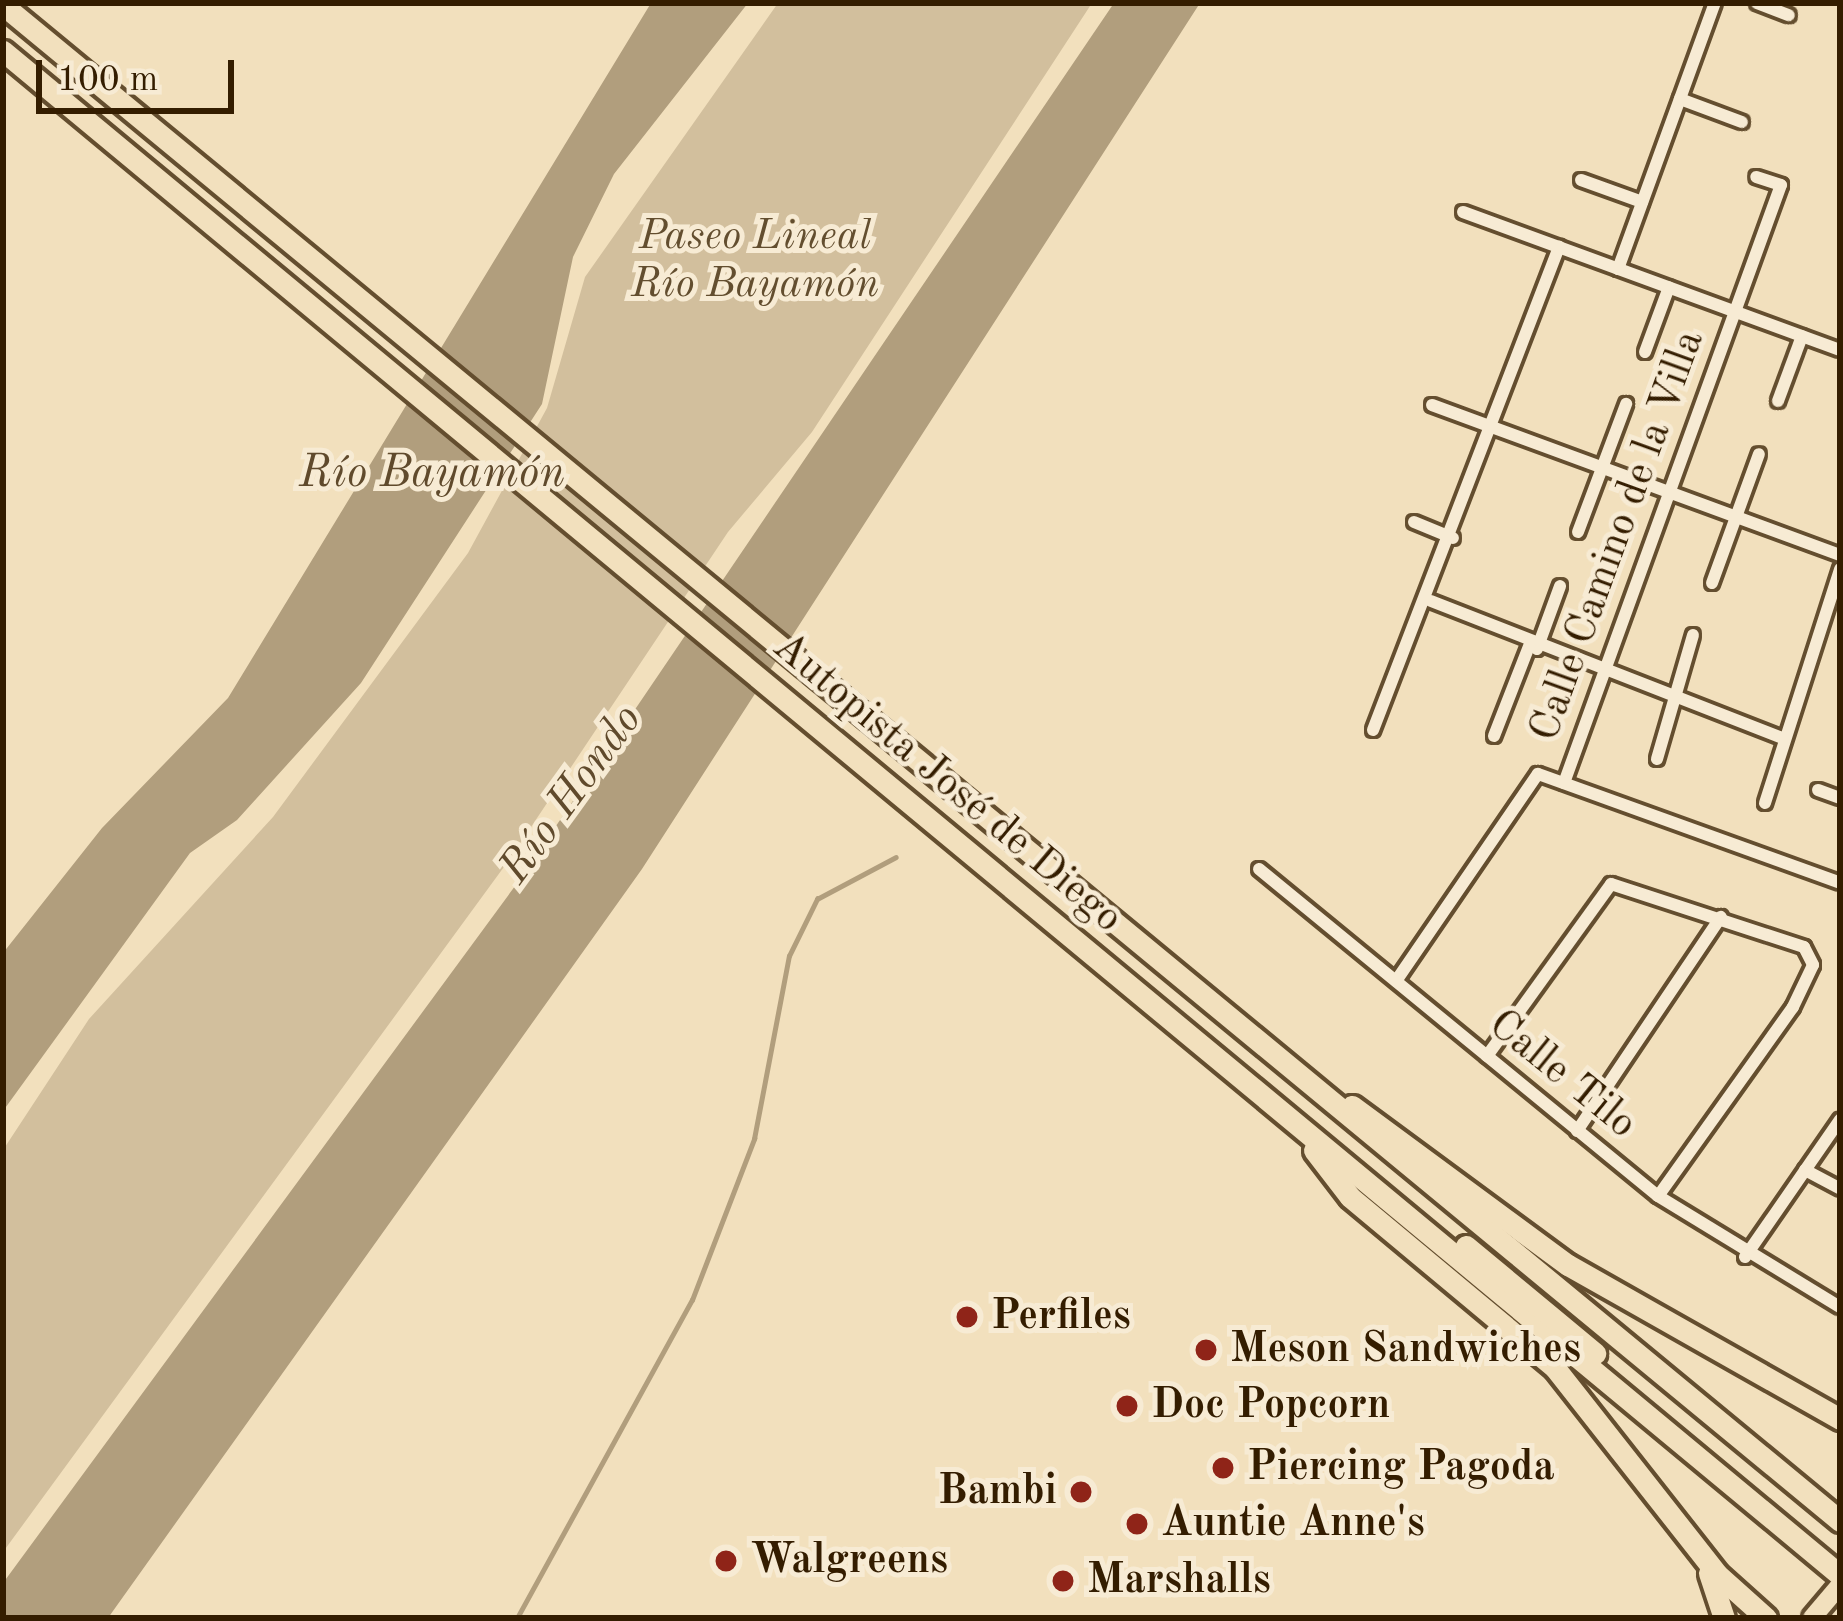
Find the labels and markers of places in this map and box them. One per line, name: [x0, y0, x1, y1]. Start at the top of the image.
place label: Perfiles: [991, 1292, 1131, 1342]
marker: Perfiles: [954, 1304, 980, 1330]
place label: Meson Sandwiches: [1230, 1325, 1581, 1375]
marker: Meson Sandwiches: [1193, 1337, 1219, 1363]
place label: Doc Popcorn: [1151, 1381, 1390, 1431]
marker: Doc Popcorn: [1114, 1393, 1140, 1419]
place label: Piercing Pagoda: [1247, 1443, 1555, 1493]
marker: Piercing Pagoda: [1210, 1455, 1236, 1481]
place label: Bambi: [938, 1467, 1057, 1517]
marker: Bambi: [1068, 1479, 1094, 1505]
place label: Auntie Anne's: [1161, 1499, 1425, 1549]
marker: Auntie Anne's: [1124, 1511, 1150, 1537]
place label: Walgreens: [750, 1536, 948, 1586]
marker: Walgreens: [713, 1548, 739, 1574]
place label: Marshalls: [1087, 1556, 1271, 1606]
marker: Marshalls: [1050, 1568, 1076, 1594]

